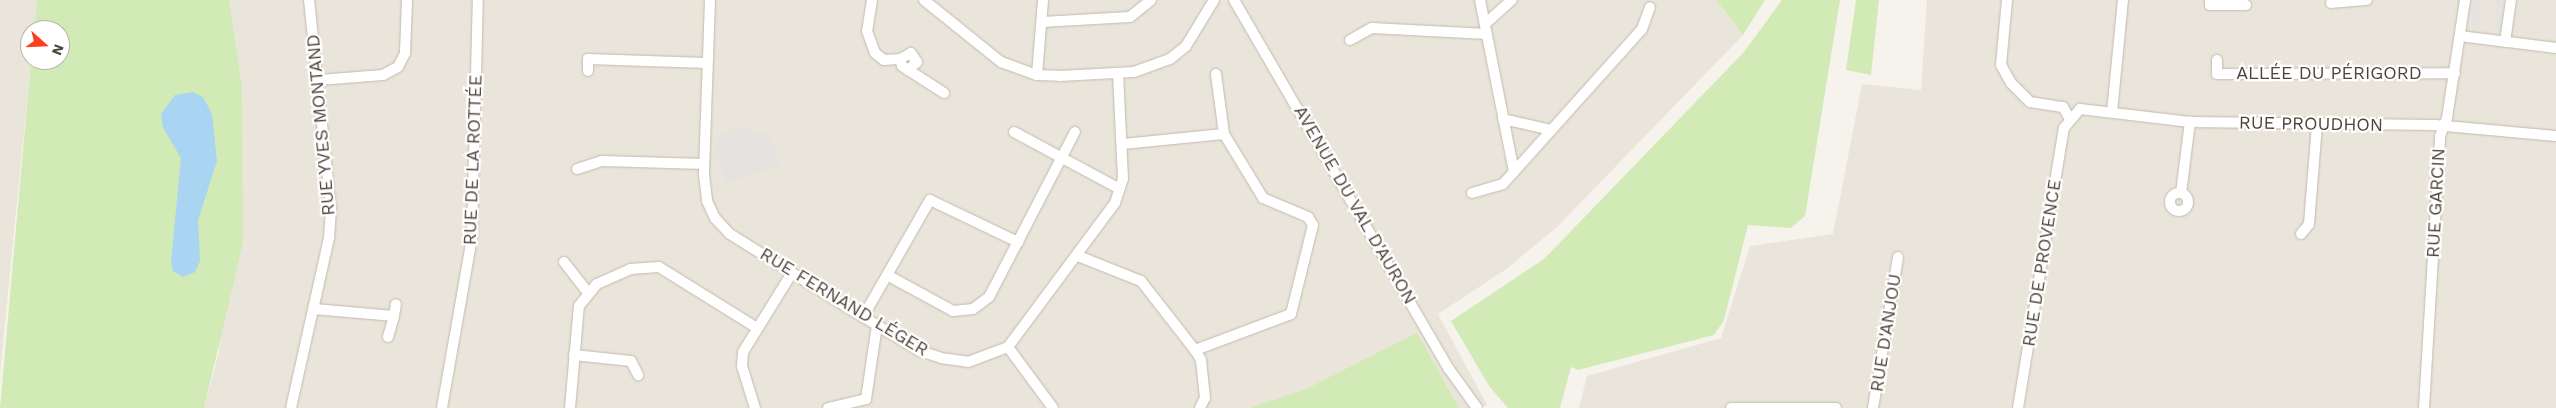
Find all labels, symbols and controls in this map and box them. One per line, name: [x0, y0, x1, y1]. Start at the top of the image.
north arrow: [20, 20, 70, 70]
street label: RUE YVES MONTAND: [302, 33, 340, 217]
text: N: [49, 42, 67, 57]
street label: ALLÉE DU PÉRIGORD: [2236, 62, 2422, 84]
street label: RUE DE LA ROTTÉE: [459, 74, 487, 246]
street label: AVENUE DU VAL D'AURON: [1289, 101, 1421, 309]
street label: RUE PROUDHON: [2239, 112, 2383, 136]
street label: RUE GARCIN: [2422, 148, 2450, 258]
street label: RUE DE PROVENCE: [2018, 178, 2066, 348]
street label: RUE FERNAND LÉGER: [756, 243, 932, 361]
street label: RUE D'ANJOU: [1866, 272, 1906, 394]

